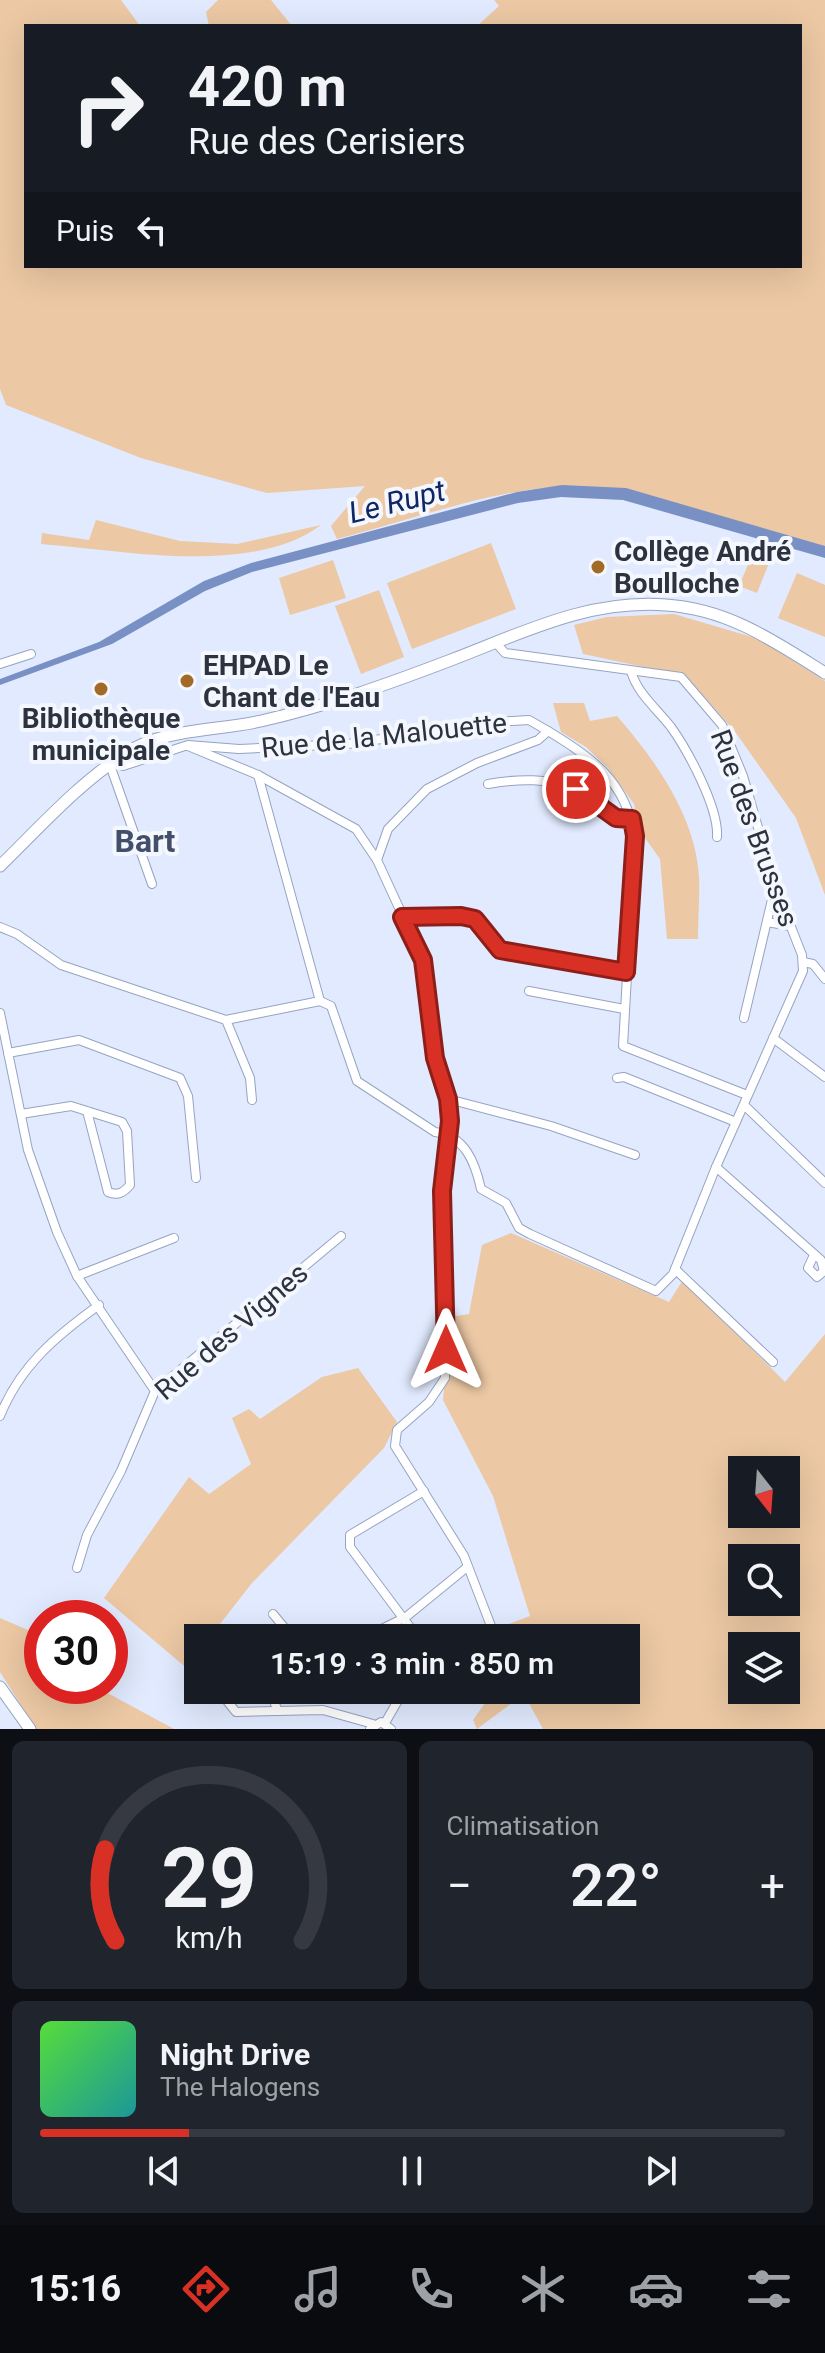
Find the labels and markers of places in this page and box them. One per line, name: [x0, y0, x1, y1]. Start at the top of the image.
place label: Collège André Boulloche: [614, 535, 791, 600]
marker: Collège André Boulloche: [589, 558, 607, 576]
place label: EHPAD Le Chant de l'Eau: [203, 649, 380, 714]
marker: EHPAD Le Chant de l'Eau: [178, 672, 196, 690]
marker: Bibliothèque municipale: [92, 680, 110, 698]
place label: Bibliothèque municipale: [22, 702, 180, 767]
pin: [542, 755, 610, 823]

